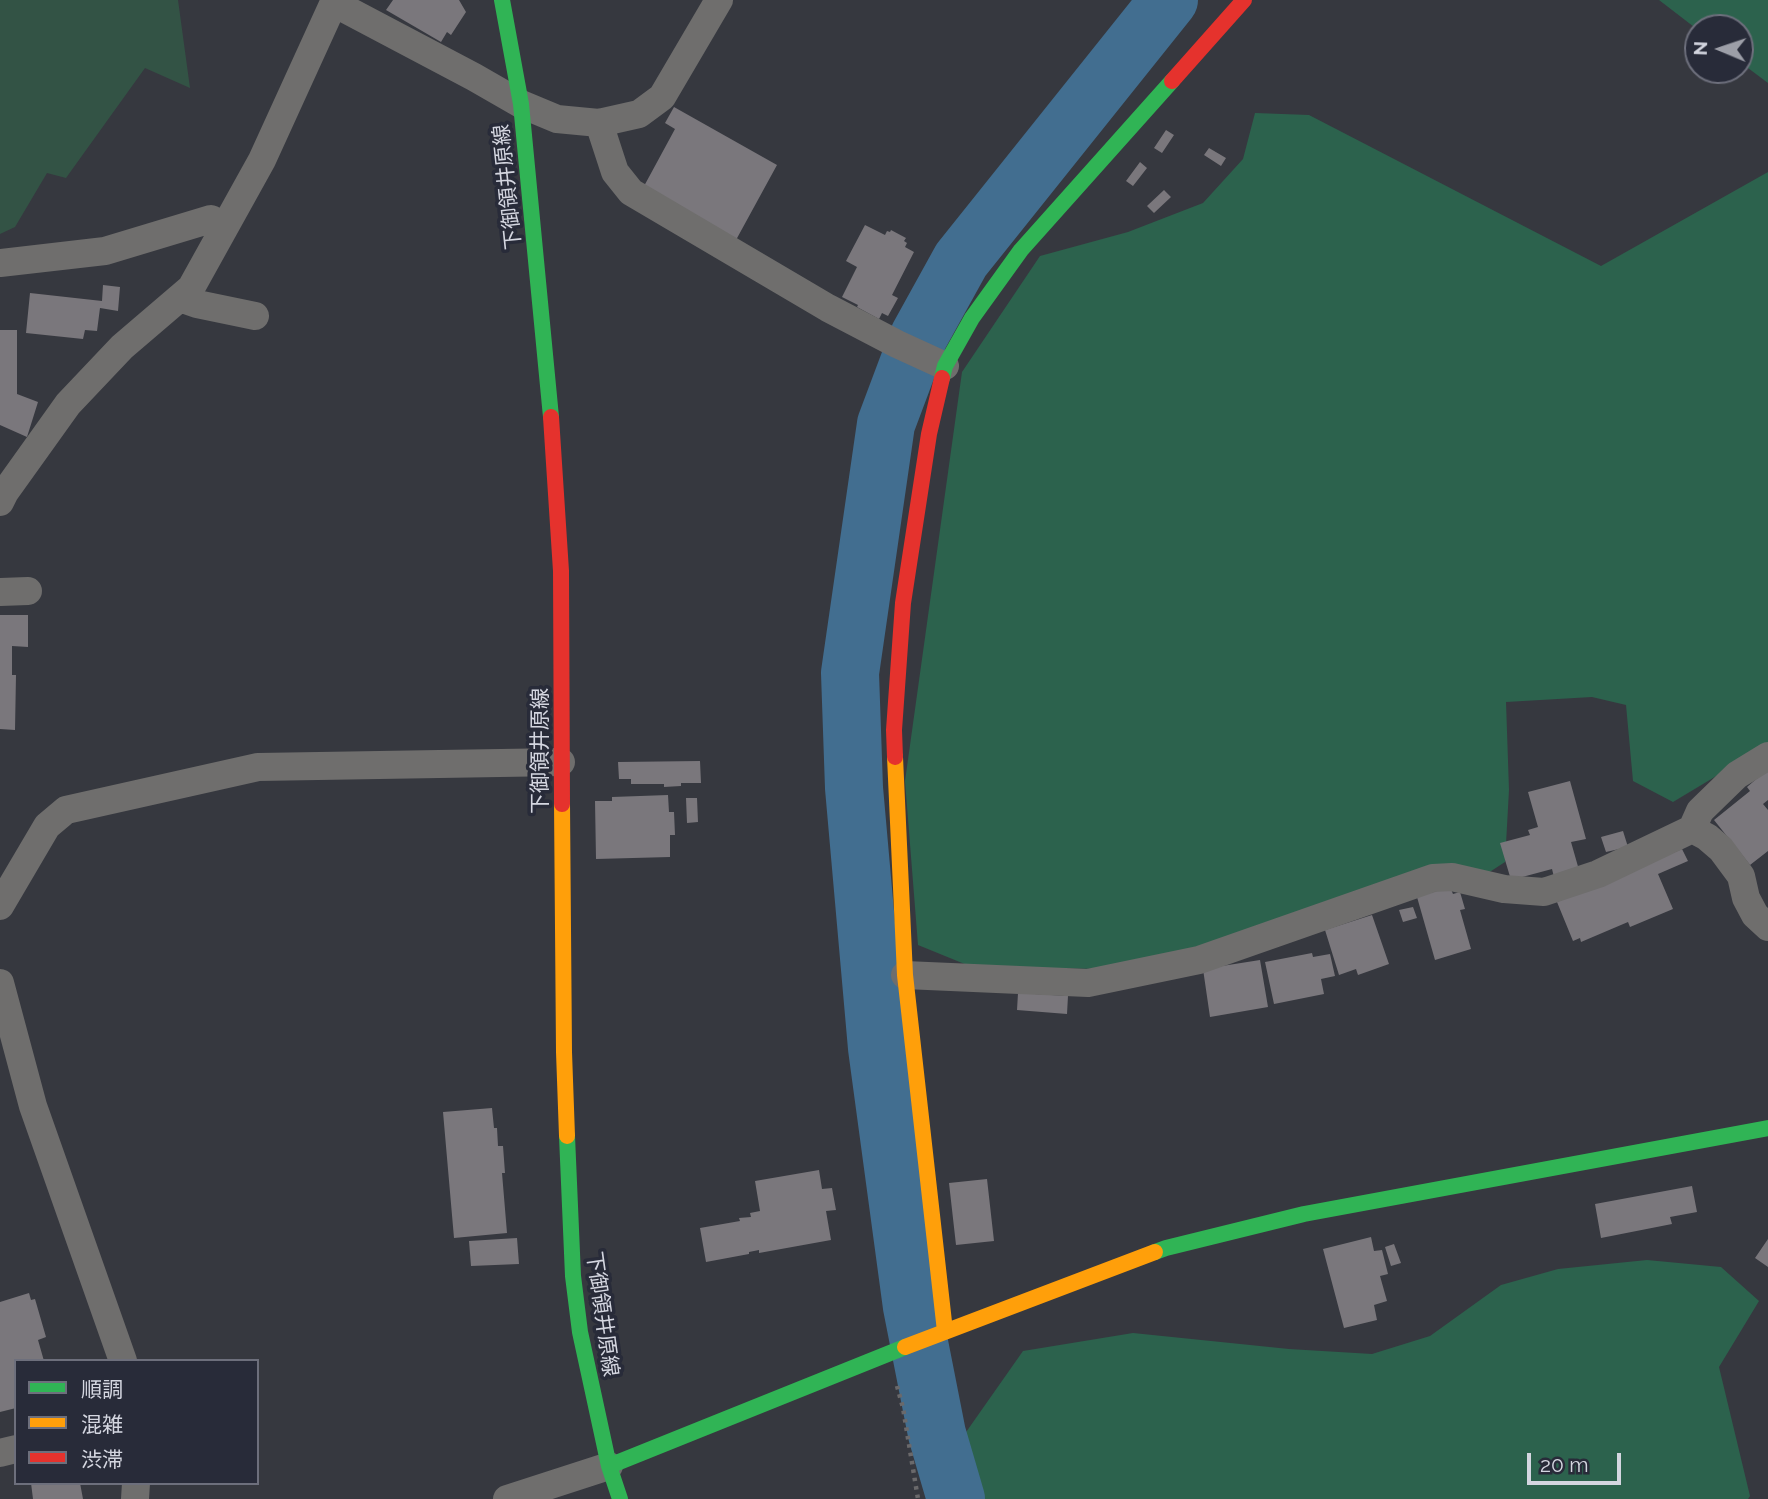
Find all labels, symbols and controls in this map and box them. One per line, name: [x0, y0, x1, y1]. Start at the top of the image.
north arrow: [1684, 14, 1754, 84]
text: N: [1689, 41, 1711, 56]
street label: 下御領井原線: [489, 123, 527, 251]
street label: 下御領井原線: [528, 688, 554, 814]
street label: 下御領井原線: [581, 1250, 623, 1378]
legend: [14, 1359, 259, 1485]
text: 順調: [81, 1377, 123, 1402]
text: 混雑: [81, 1412, 123, 1437]
scale bar: [1530, 1440, 1624, 1484]
text: 渋滞: [81, 1447, 123, 1472]
text: 20 m: [1540, 1452, 1588, 1477]

